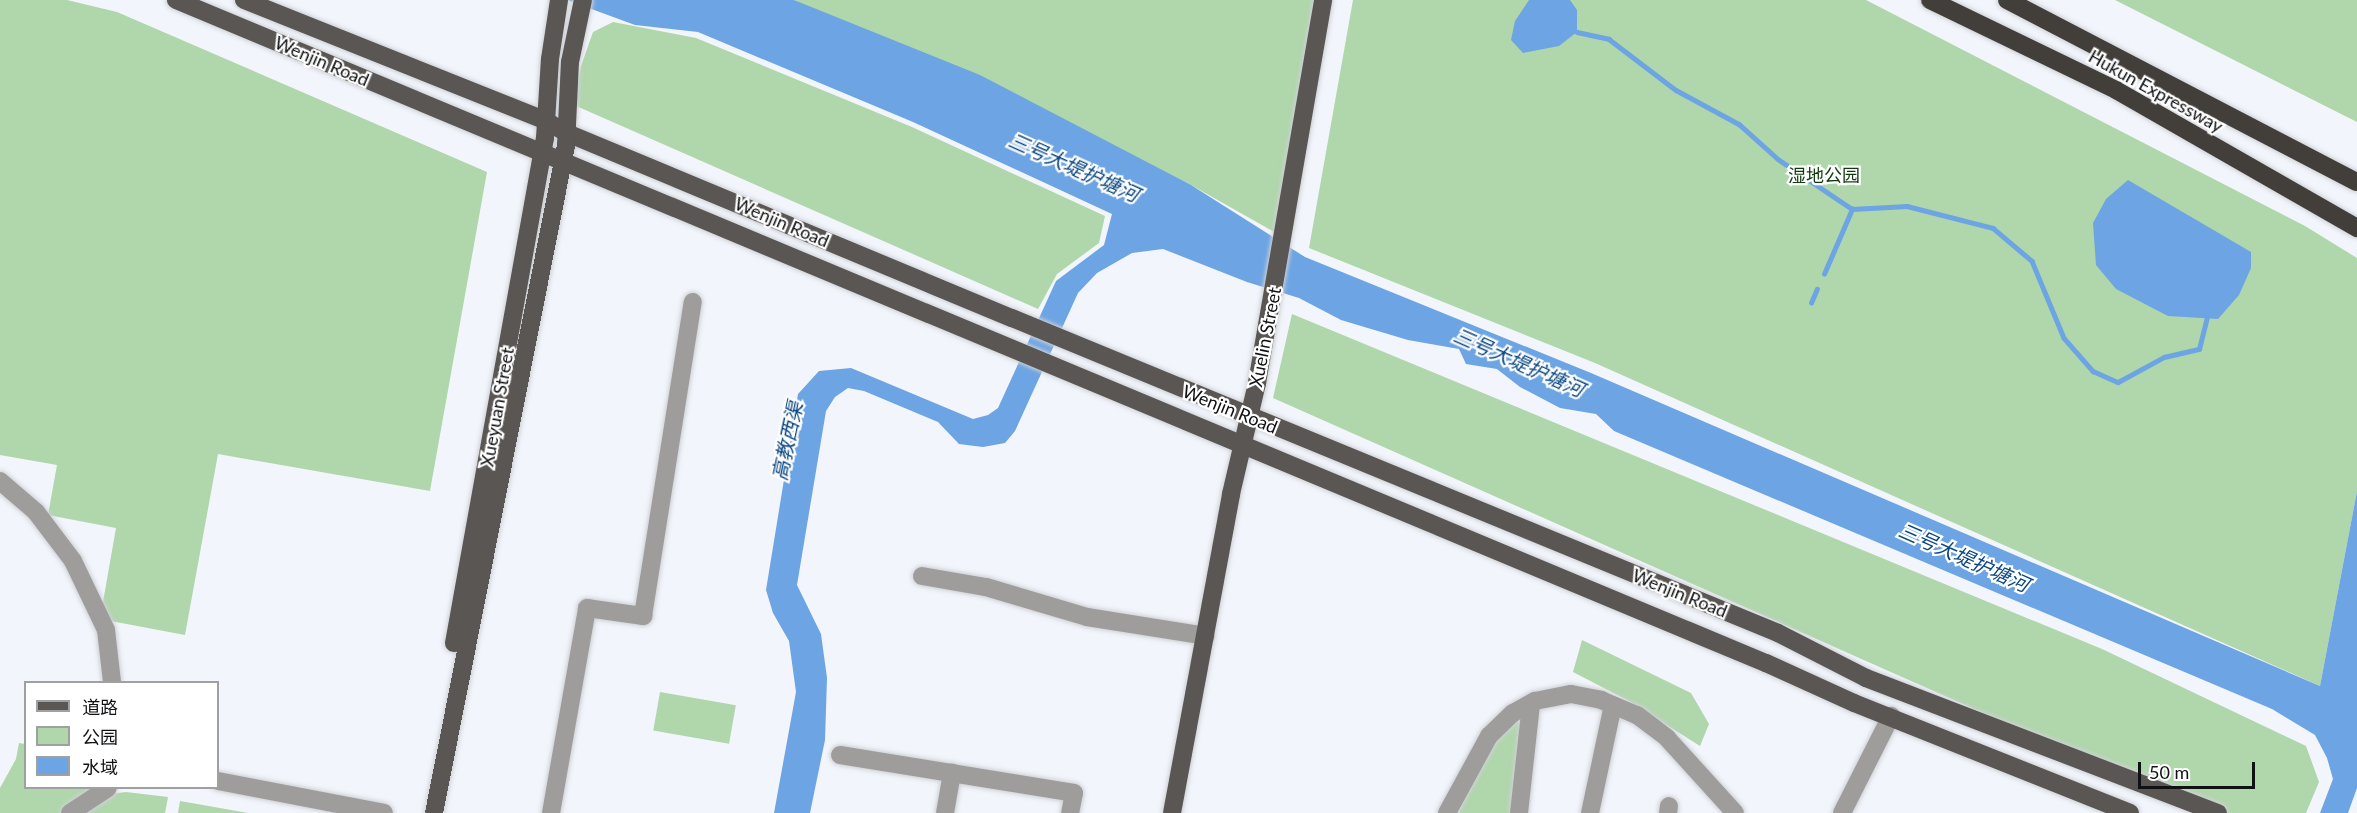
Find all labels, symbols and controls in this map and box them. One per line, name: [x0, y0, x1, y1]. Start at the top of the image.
street label: Wenjin Road: [272, 31, 372, 91]
street label: Hukun Expressway: [2085, 45, 2227, 137]
water label: 三号大堤护塘河: [1005, 128, 1143, 206]
park label: 湿地公园: [1788, 164, 1860, 186]
street label: Wenjin Road: [732, 192, 832, 252]
street label: Xuelin Street: [1245, 285, 1285, 389]
water label: 三号大堤护塘河: [1450, 323, 1588, 401]
street label: Xueyuan Street: [476, 346, 518, 468]
street label: Wenjin Road: [1179, 380, 1281, 438]
water label: 高教西渠: [767, 399, 807, 483]
water label: 三号大堤护塘河: [1895, 518, 2033, 596]
street label: Wenjin Road: [1629, 564, 1731, 622]
legend: [24, 681, 219, 789]
text: 道路: [82, 696, 118, 718]
text: 公园: [82, 726, 118, 748]
scale bar: [2141, 750, 2258, 788]
text: 水域: [82, 756, 118, 778]
text: 50 m: [2149, 761, 2189, 783]

